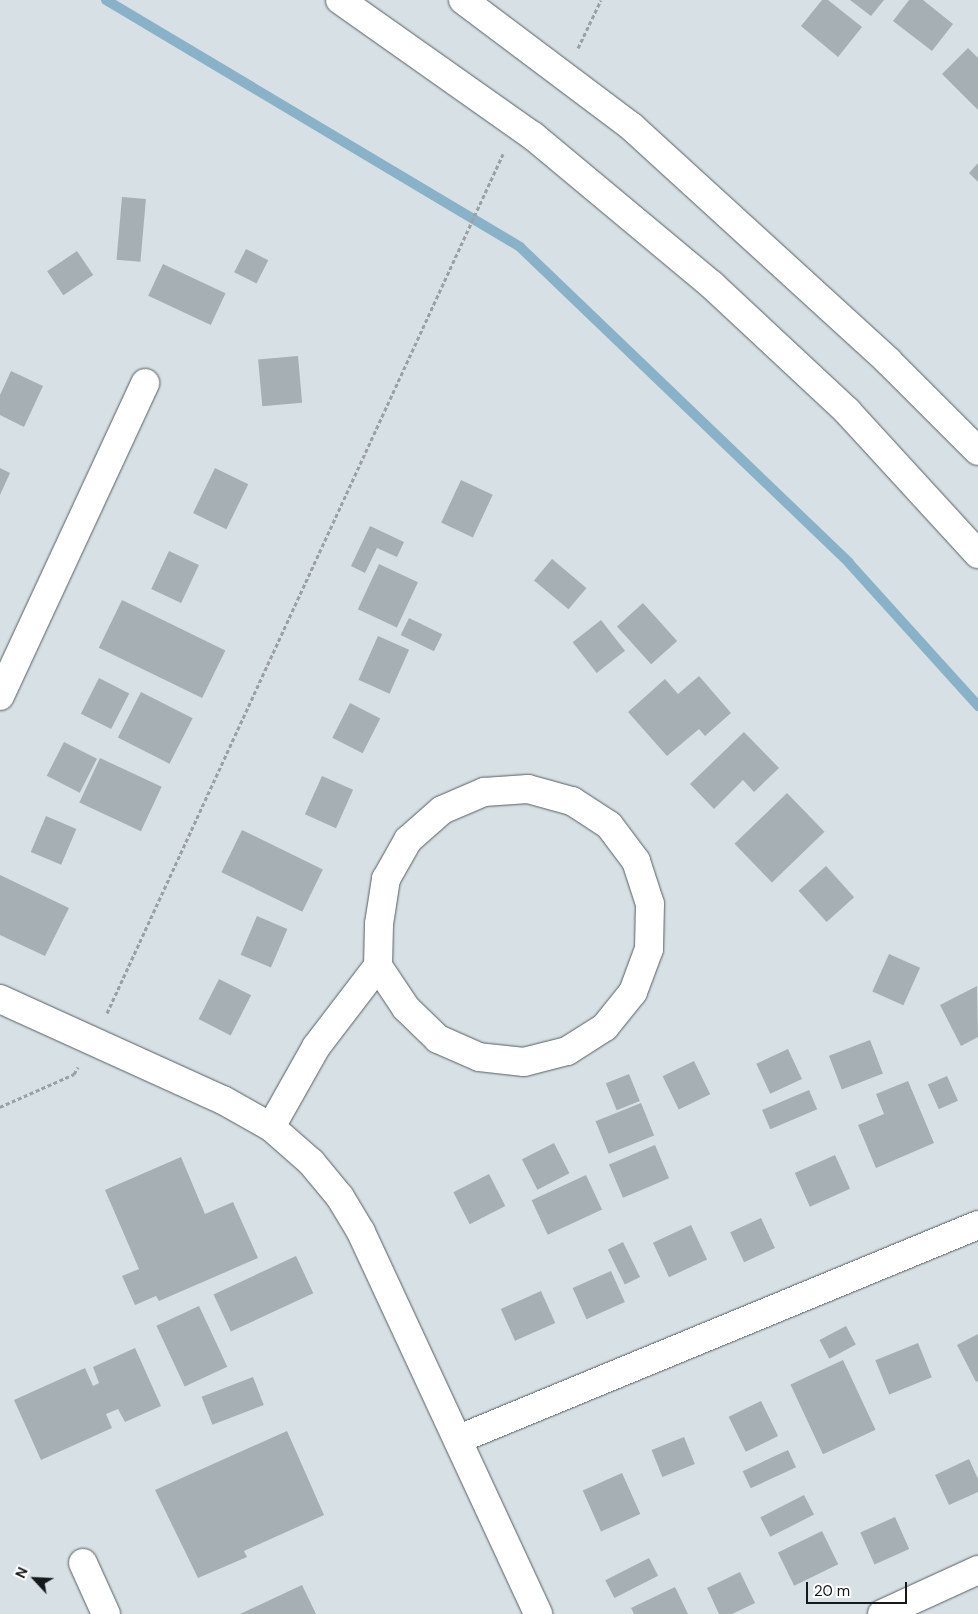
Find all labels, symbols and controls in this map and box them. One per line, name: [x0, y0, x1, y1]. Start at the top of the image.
north arrow: [10, 1554, 60, 1604]
text: N: [11, 1564, 32, 1581]
scale bar: [808, 1572, 909, 1604]
text: 20 m: [814, 1581, 850, 1601]

